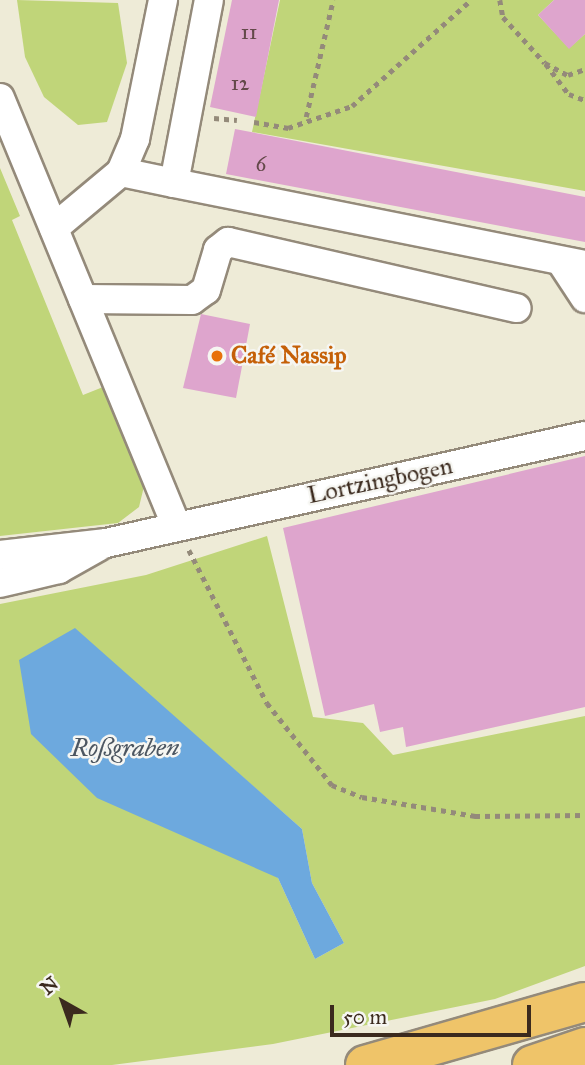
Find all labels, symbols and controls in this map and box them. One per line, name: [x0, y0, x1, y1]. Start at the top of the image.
house number: 11: [241, 19, 257, 45]
house number: 12: [231, 70, 249, 96]
house number: 6: [256, 151, 266, 177]
place label: Café Nassip: [231, 342, 347, 370]
marker: Café Nassip: [209, 348, 225, 364]
street label: Lortzingbogen: [305, 452, 455, 510]
water label: Roßgraben: [71, 732, 179, 764]
north arrow: [28, 967, 98, 1037]
text: N: [36, 972, 63, 1000]
scale bar: [333, 992, 534, 1036]
text: 50 m: [343, 1004, 387, 1030]

